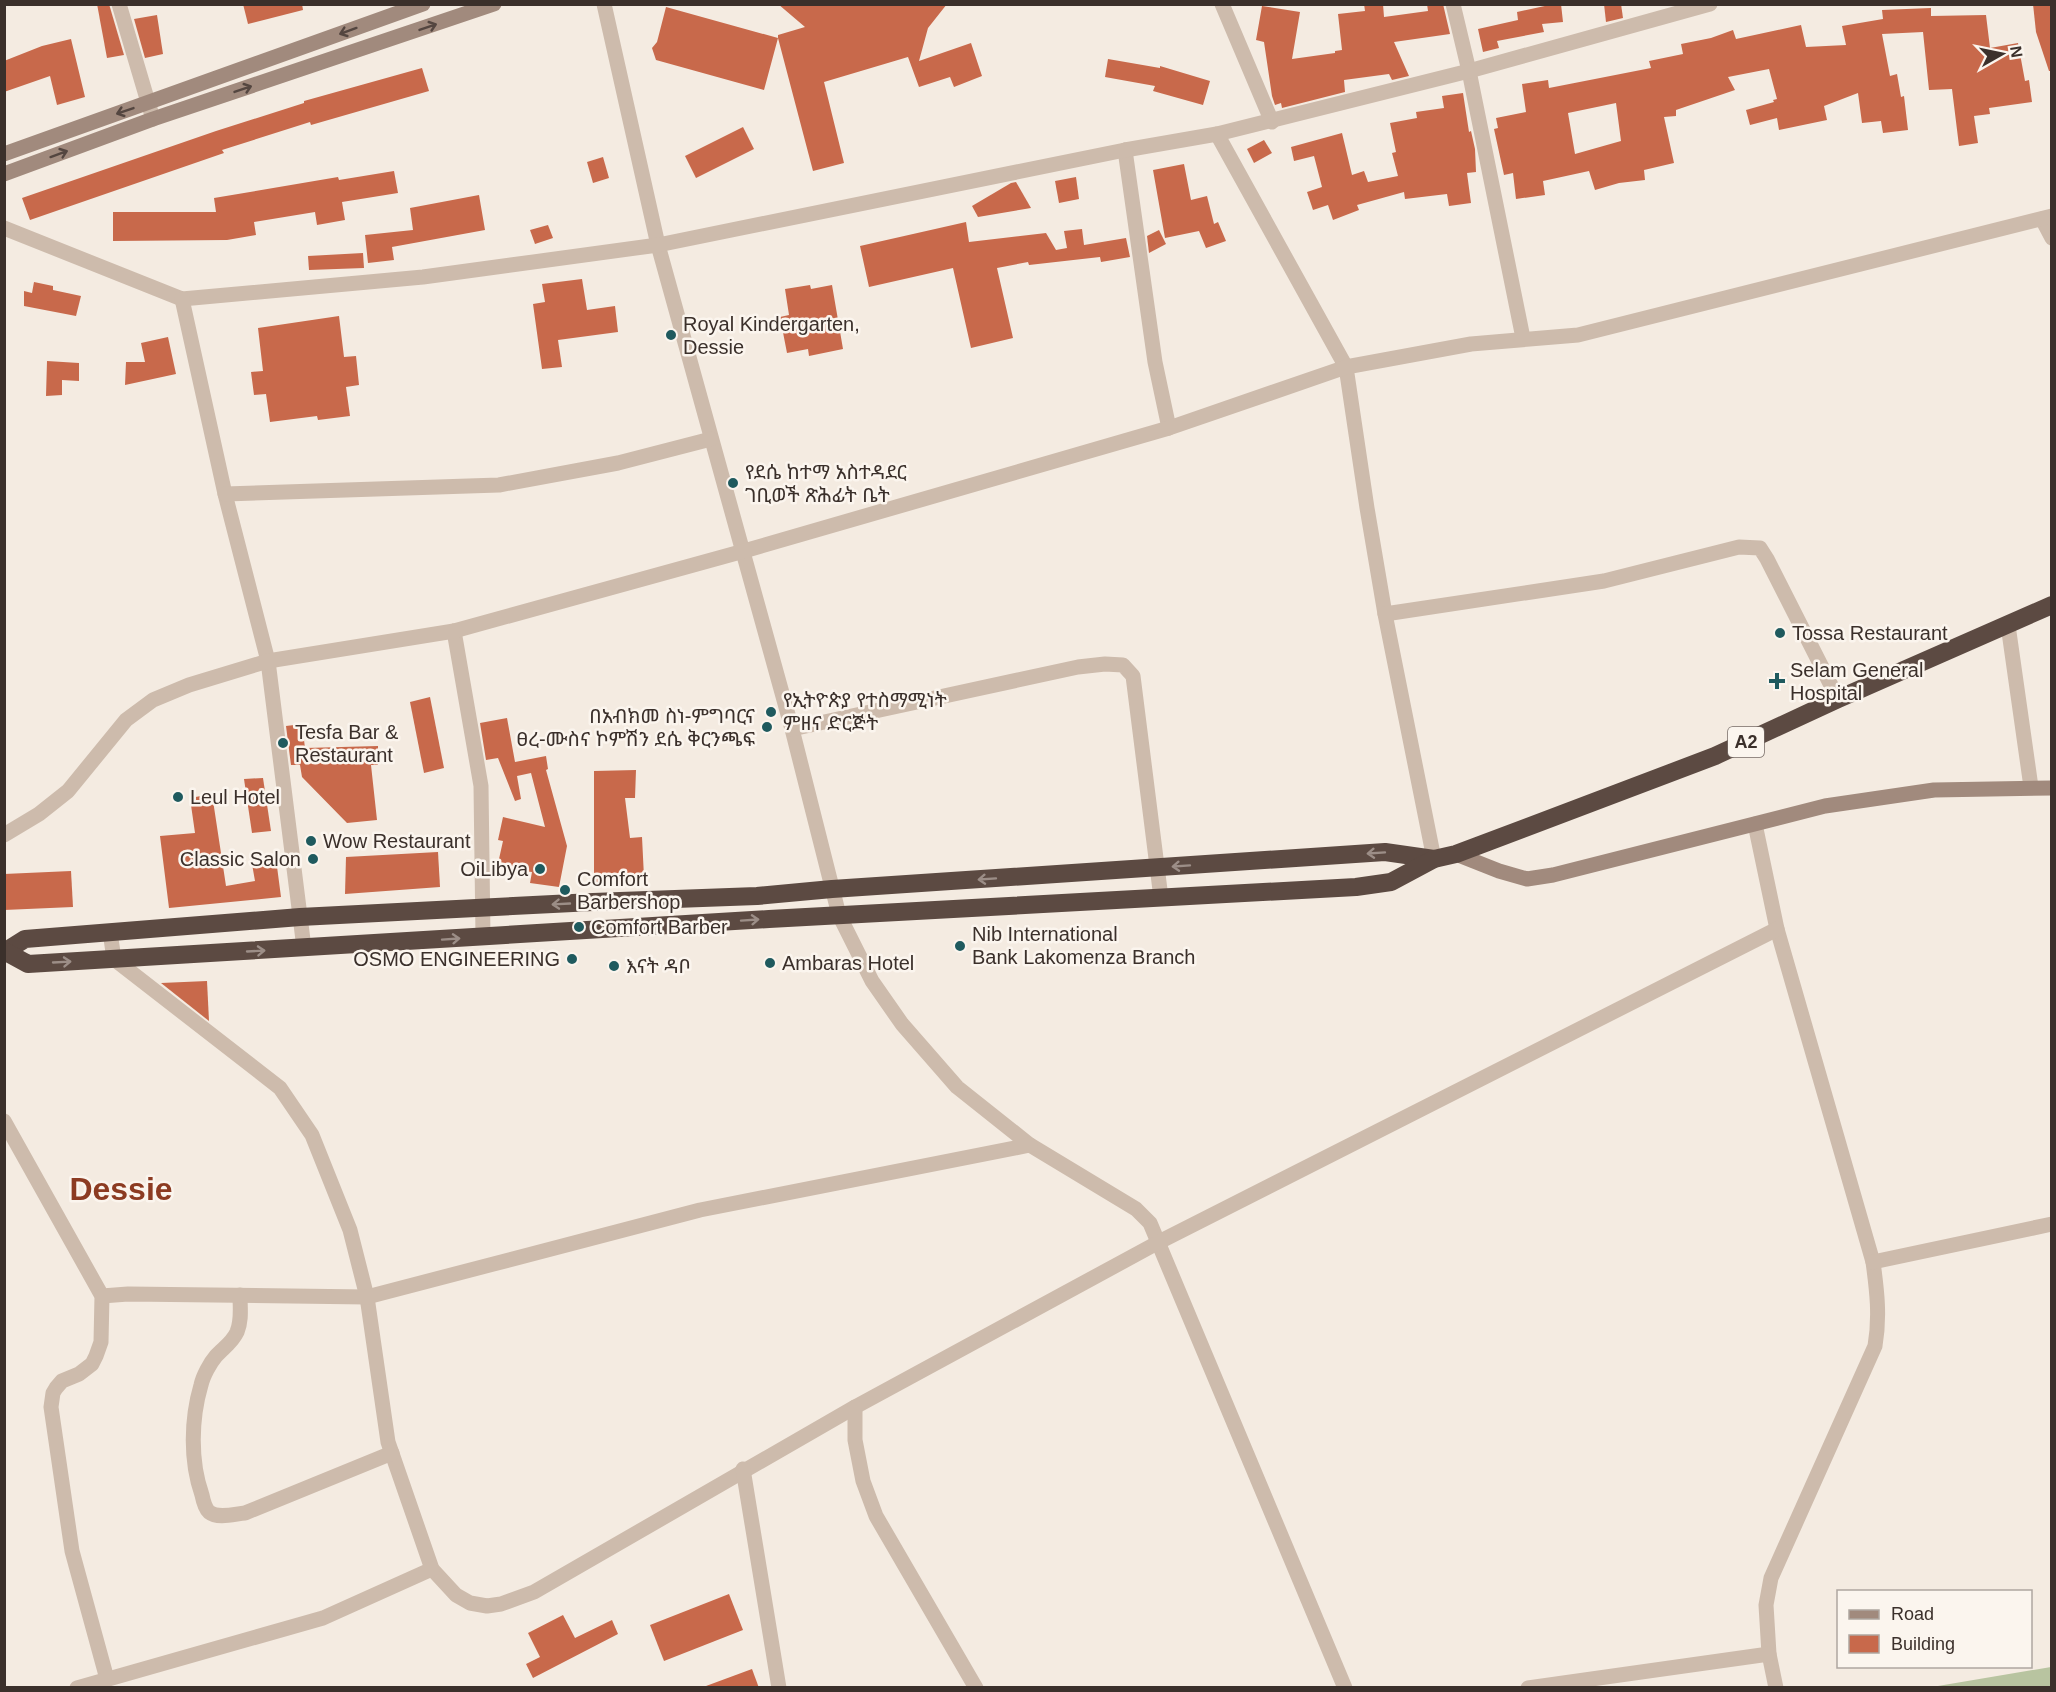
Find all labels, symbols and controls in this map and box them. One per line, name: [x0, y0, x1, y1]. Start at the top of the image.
one-way arrow: [418, 20, 437, 31]
north arrow: [1972, 24, 2032, 84]
one-way arrow: [339, 27, 358, 38]
text: N: [2007, 45, 2026, 59]
one-way arrow: [233, 83, 252, 94]
one-way arrow: [116, 107, 135, 118]
one-way arrow: [50, 147, 68, 158]
place label: Royal Kindergarten, Dessie: [683, 313, 860, 358]
marker: Royal Kindergarten, Dessie: [664, 328, 678, 342]
place label: የደሴ ከተማ አስተዳደር ገቢወች ጽሕፊት ቤት: [745, 461, 907, 506]
marker: የደሴ ከተማ አስተዳደር ገቢወች ጽሕፊት ቤት: [726, 476, 740, 490]
place label: Tossa Restaurant: [1792, 622, 1948, 644]
marker: Tossa Restaurant: [1773, 626, 1787, 640]
place label: Selam General Hospital: [1790, 659, 1923, 704]
marker: Selam General Hospital: [1768, 672, 1786, 690]
place label: የኢትዮጵያ የተስማሚነት ምዘና ድርጅት: [783, 689, 947, 734]
place label: በአብክመ ስነ-ምግባርና ፀረ-ሙስና ኮምሽን ደሴ ቅርንጫፍ: [516, 705, 755, 750]
marker: የኢትዮጵያ የተስማሚነት ምዘና ድርጅት: [764, 705, 778, 719]
marker: በአብክመ ስነ-ምግባርና ፀረ-ሙስና ኮምሽን ደሴ ቅርንጫፍ: [760, 720, 774, 734]
place label: Tesfa Bar & Restaurant: [295, 721, 399, 766]
road number: A2: [1728, 727, 1764, 757]
marker: Tesfa Bar & Restaurant: [276, 736, 290, 750]
place label: Leul Hotel: [190, 786, 280, 808]
marker: Leul Hotel: [171, 790, 185, 804]
place label: Wow Restaurant: [323, 830, 471, 852]
marker: Wow Restaurant: [304, 834, 318, 848]
one-way arrow: [1366, 847, 1386, 858]
place label: Classic Salon: [180, 848, 301, 870]
marker: Classic Salon: [306, 852, 320, 866]
place label: OiLibya: [460, 858, 529, 880]
one-way arrow: [1172, 861, 1192, 872]
marker: OiLibya: [533, 862, 547, 876]
place label: Comfort Barbershop: [577, 868, 680, 913]
one-way arrow: [977, 874, 997, 885]
marker: Comfort Barbershop: [558, 883, 572, 897]
one-way arrow: [552, 899, 572, 910]
one-way arrow: [740, 915, 760, 926]
place label: Comfort Barber: [591, 916, 728, 938]
marker: Comfort Barber: [572, 920, 586, 934]
place label: Nib International Bank Lakomenza Branch: [972, 923, 1195, 968]
one-way arrow: [441, 933, 461, 944]
marker: Nib International Bank Lakomenza Branch: [953, 939, 967, 953]
one-way arrow: [246, 945, 266, 956]
place label: OSMO ENGINEERING: [353, 948, 560, 970]
marker: OSMO ENGINEERING: [565, 952, 579, 966]
place label: Ambaras Hotel: [782, 952, 914, 974]
place label: እናት ዳቦ: [626, 955, 691, 977]
marker: Ambaras Hotel: [763, 956, 777, 970]
one-way arrow: [51, 957, 71, 968]
marker: እናት ዳቦ: [607, 959, 621, 973]
district label: Dessie: [69, 1171, 173, 1207]
legend: [1837, 1590, 2032, 1668]
text: Road: [1891, 1604, 1934, 1624]
text: Building: [1891, 1634, 1955, 1654]

